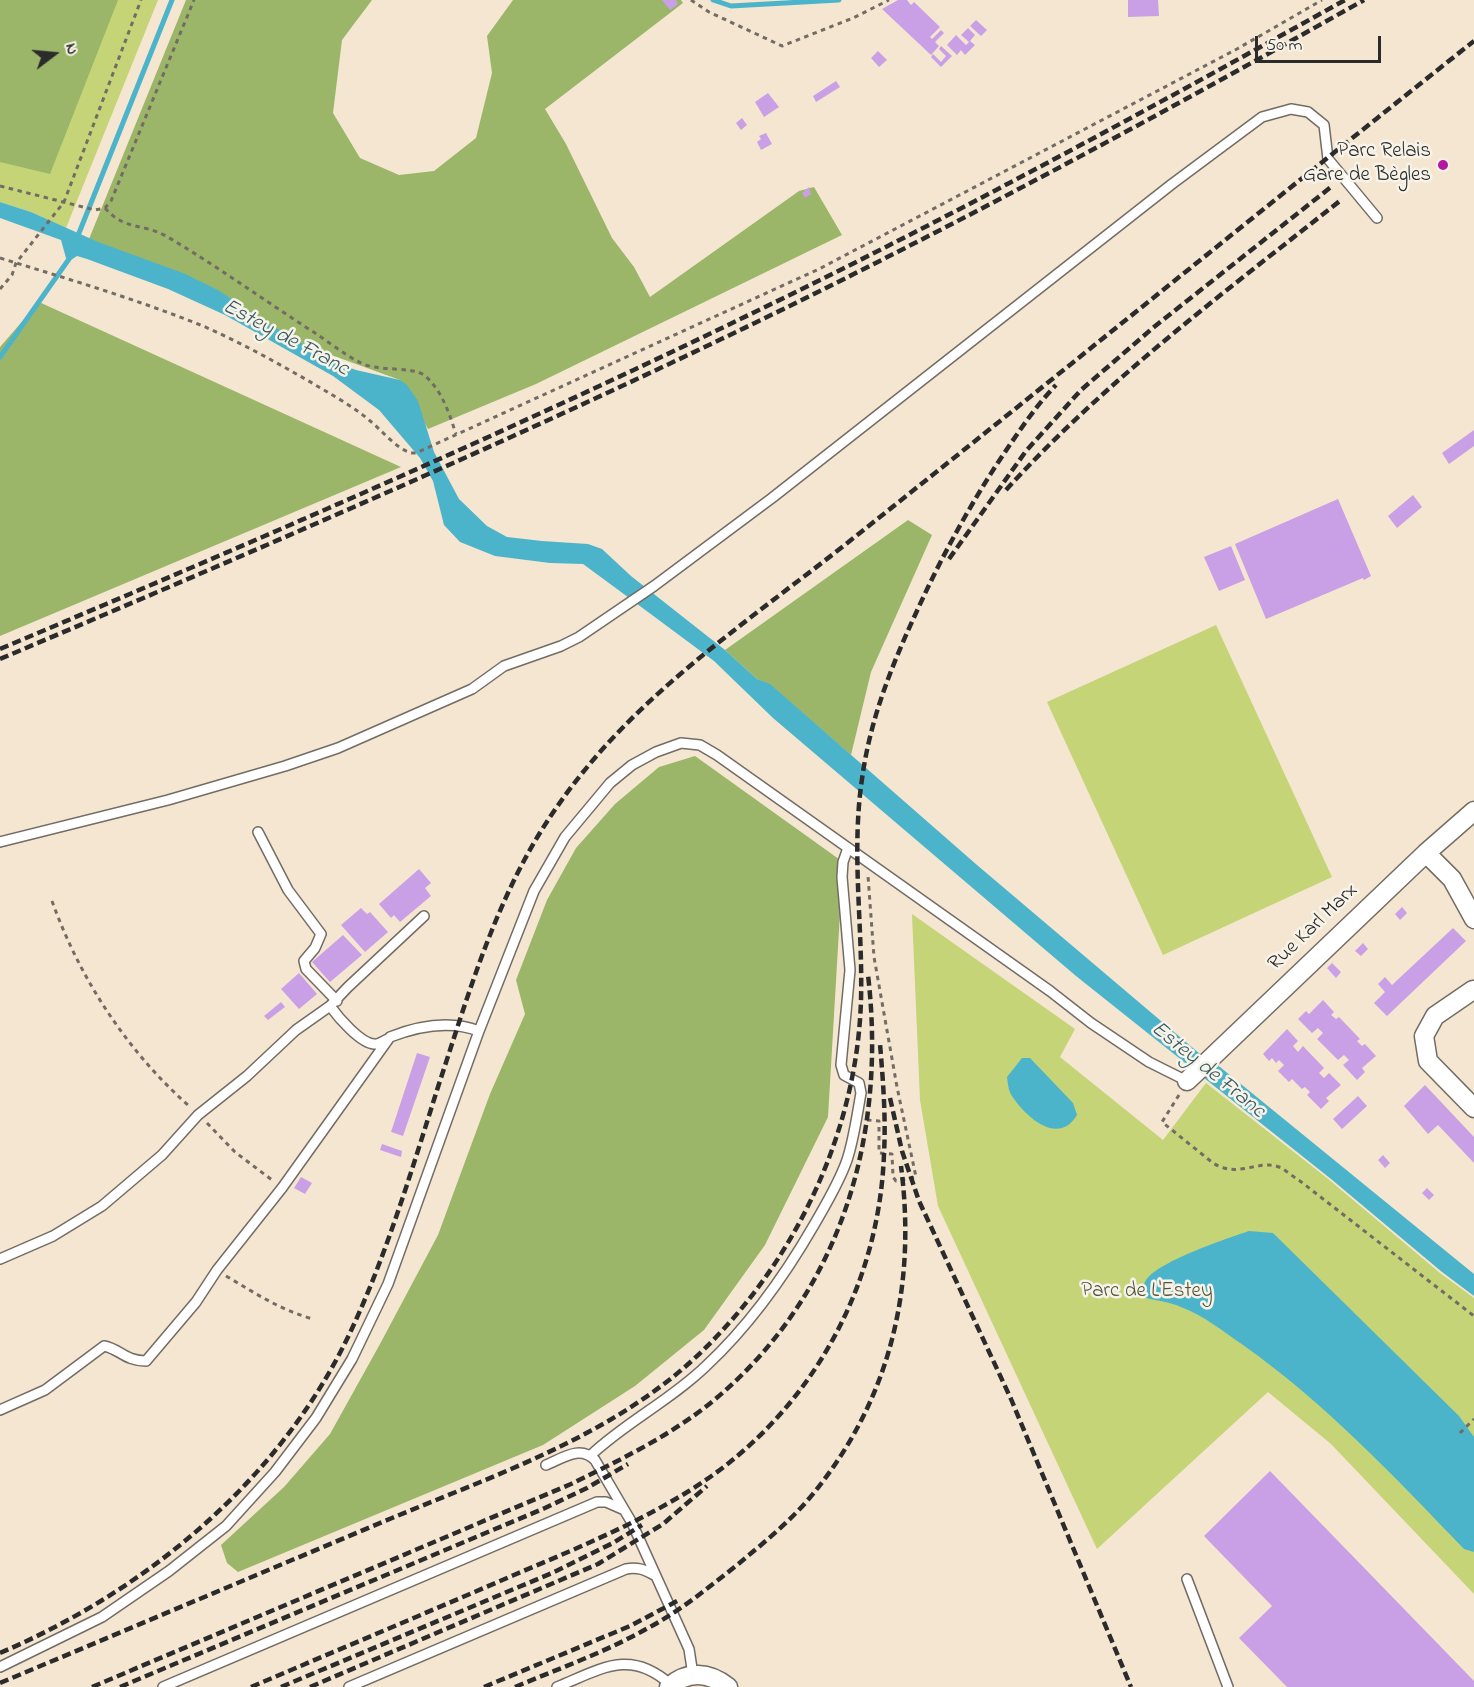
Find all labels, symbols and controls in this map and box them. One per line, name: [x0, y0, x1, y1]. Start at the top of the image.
north arrow: [24, 24, 84, 84]
scale bar: [1258, 24, 1384, 62]
text: 50 m: [1266, 33, 1303, 59]
text: N: [58, 41, 84, 58]
place label: Parc Relais Gare de Bègles: [1303, 140, 1431, 190]
marker: Parc Relais Gare de Bègles: [1436, 158, 1450, 172]
water label: Estey de Franc: [217, 295, 353, 383]
street label: Rue Karl Marx: [1264, 879, 1364, 977]
water label: Estey de Franc: [1145, 1017, 1269, 1125]
park label: Parc de L'Estey: [1081, 1280, 1213, 1306]

